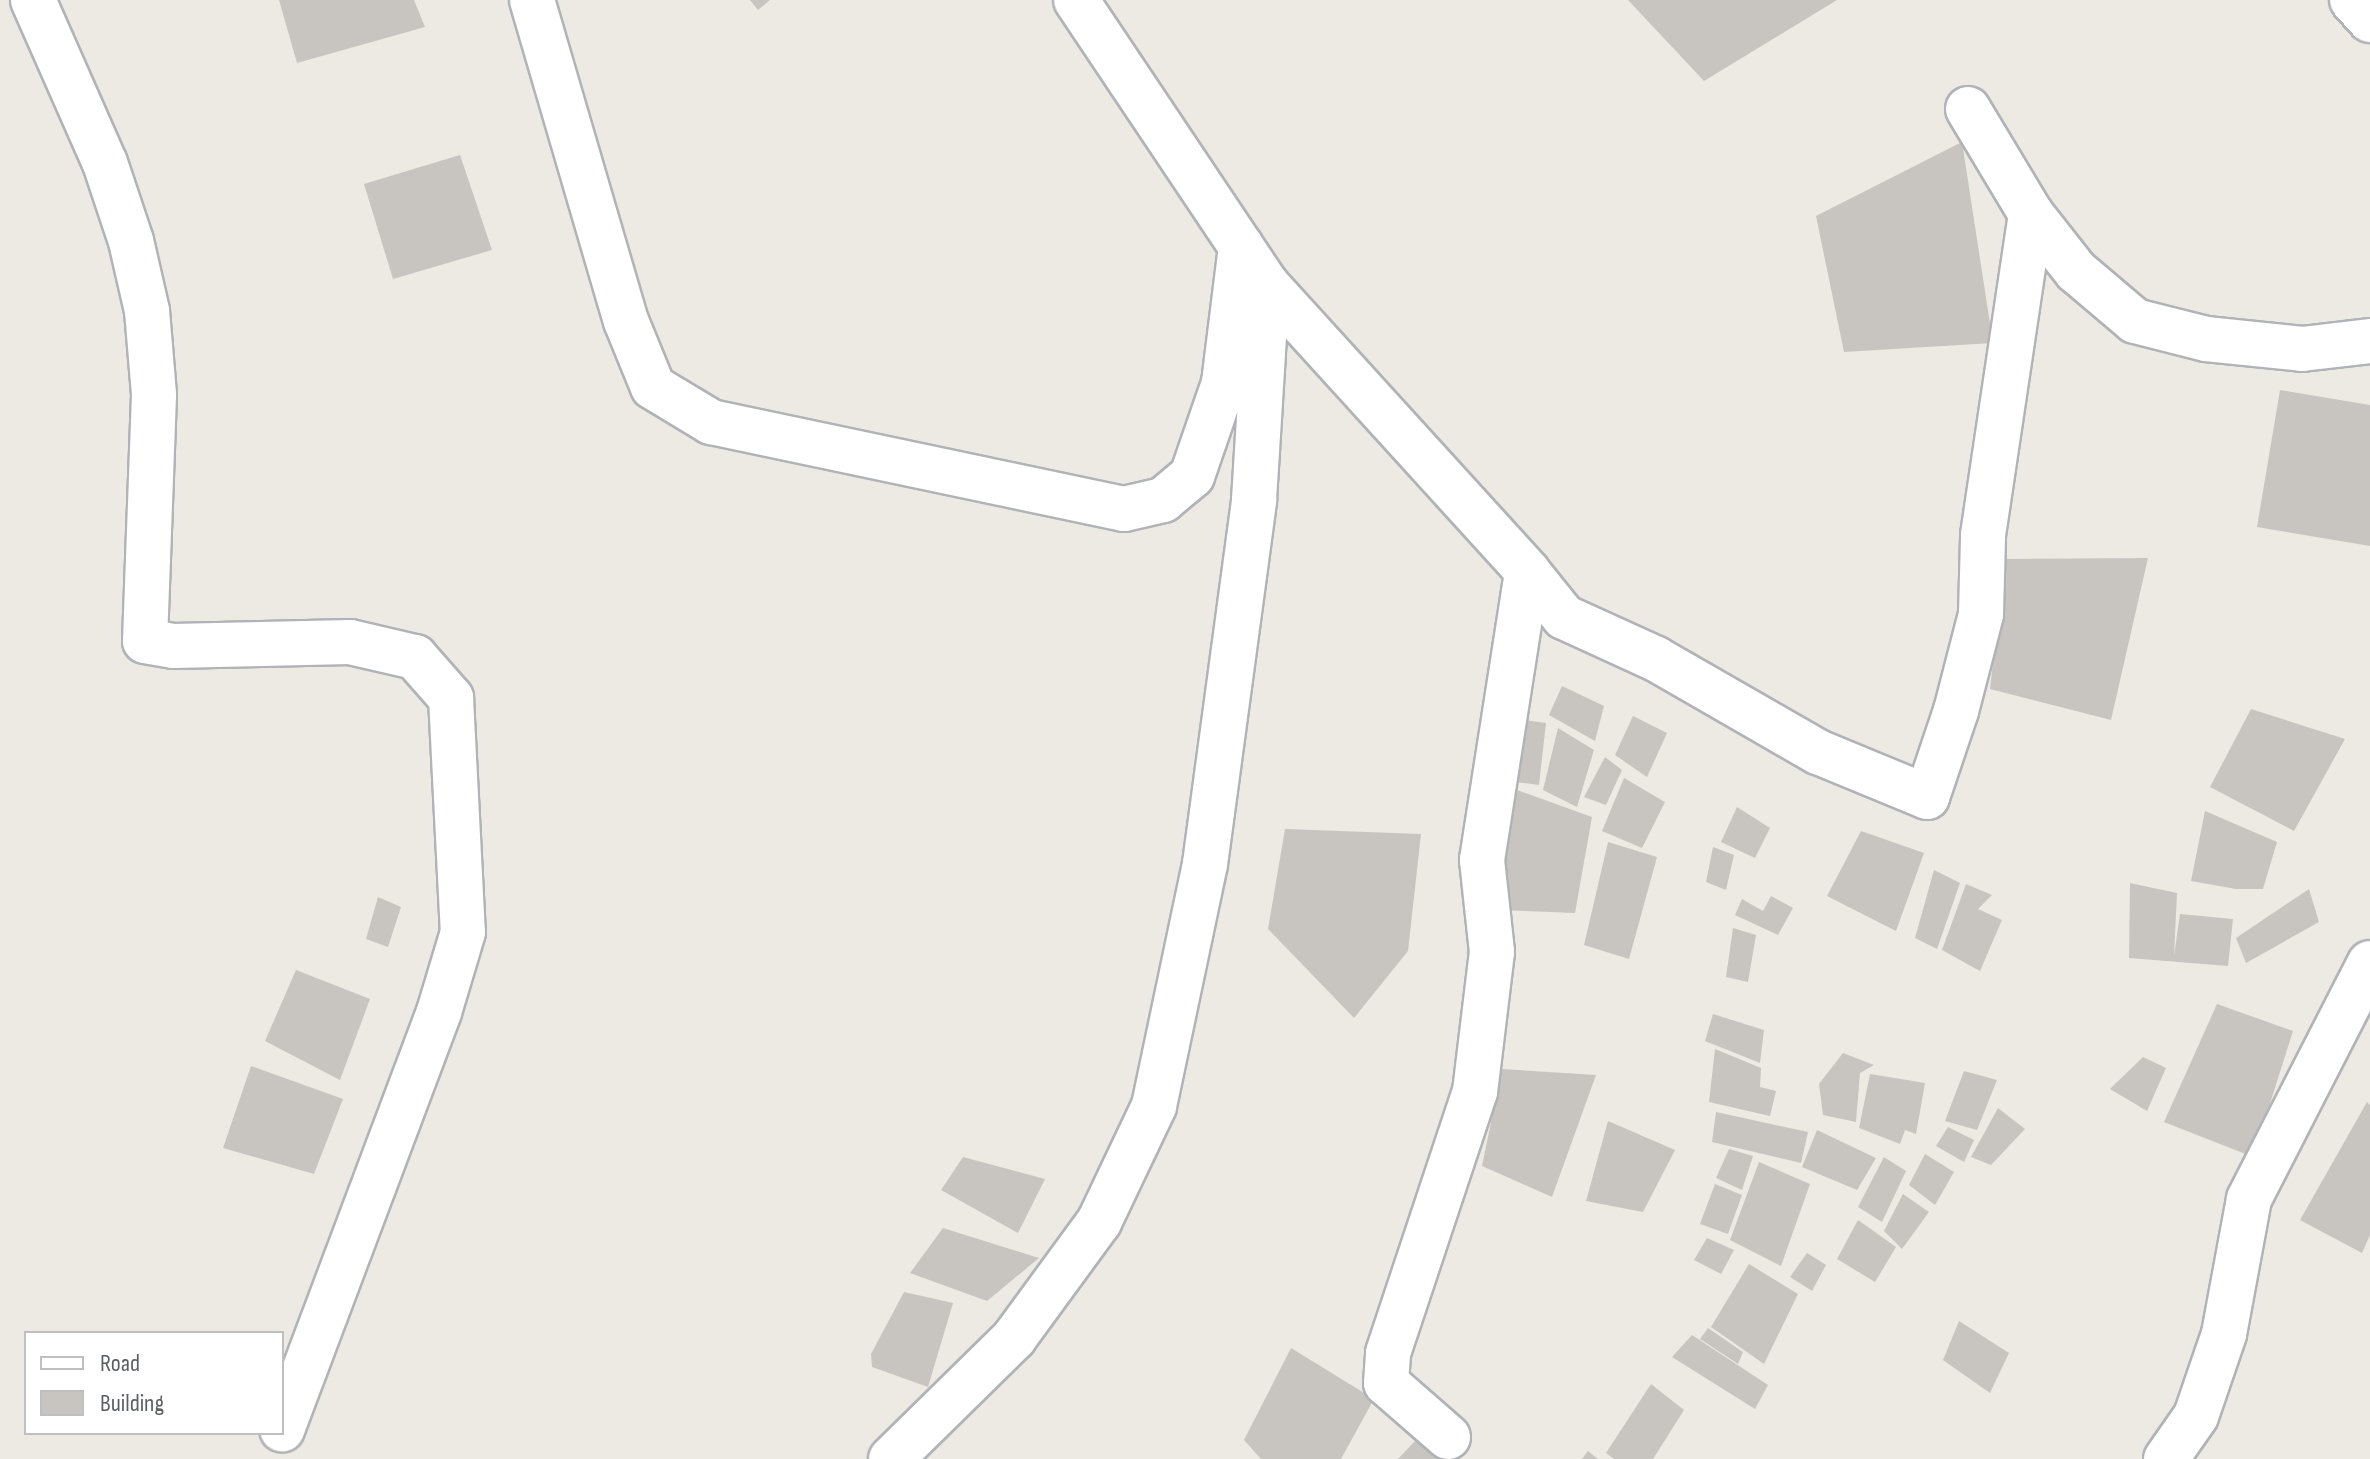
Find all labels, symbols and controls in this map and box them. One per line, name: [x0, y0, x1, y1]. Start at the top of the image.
legend: [24, 1331, 284, 1435]
text: Road: [100, 1349, 140, 1378]
text: Building: [100, 1389, 164, 1418]

